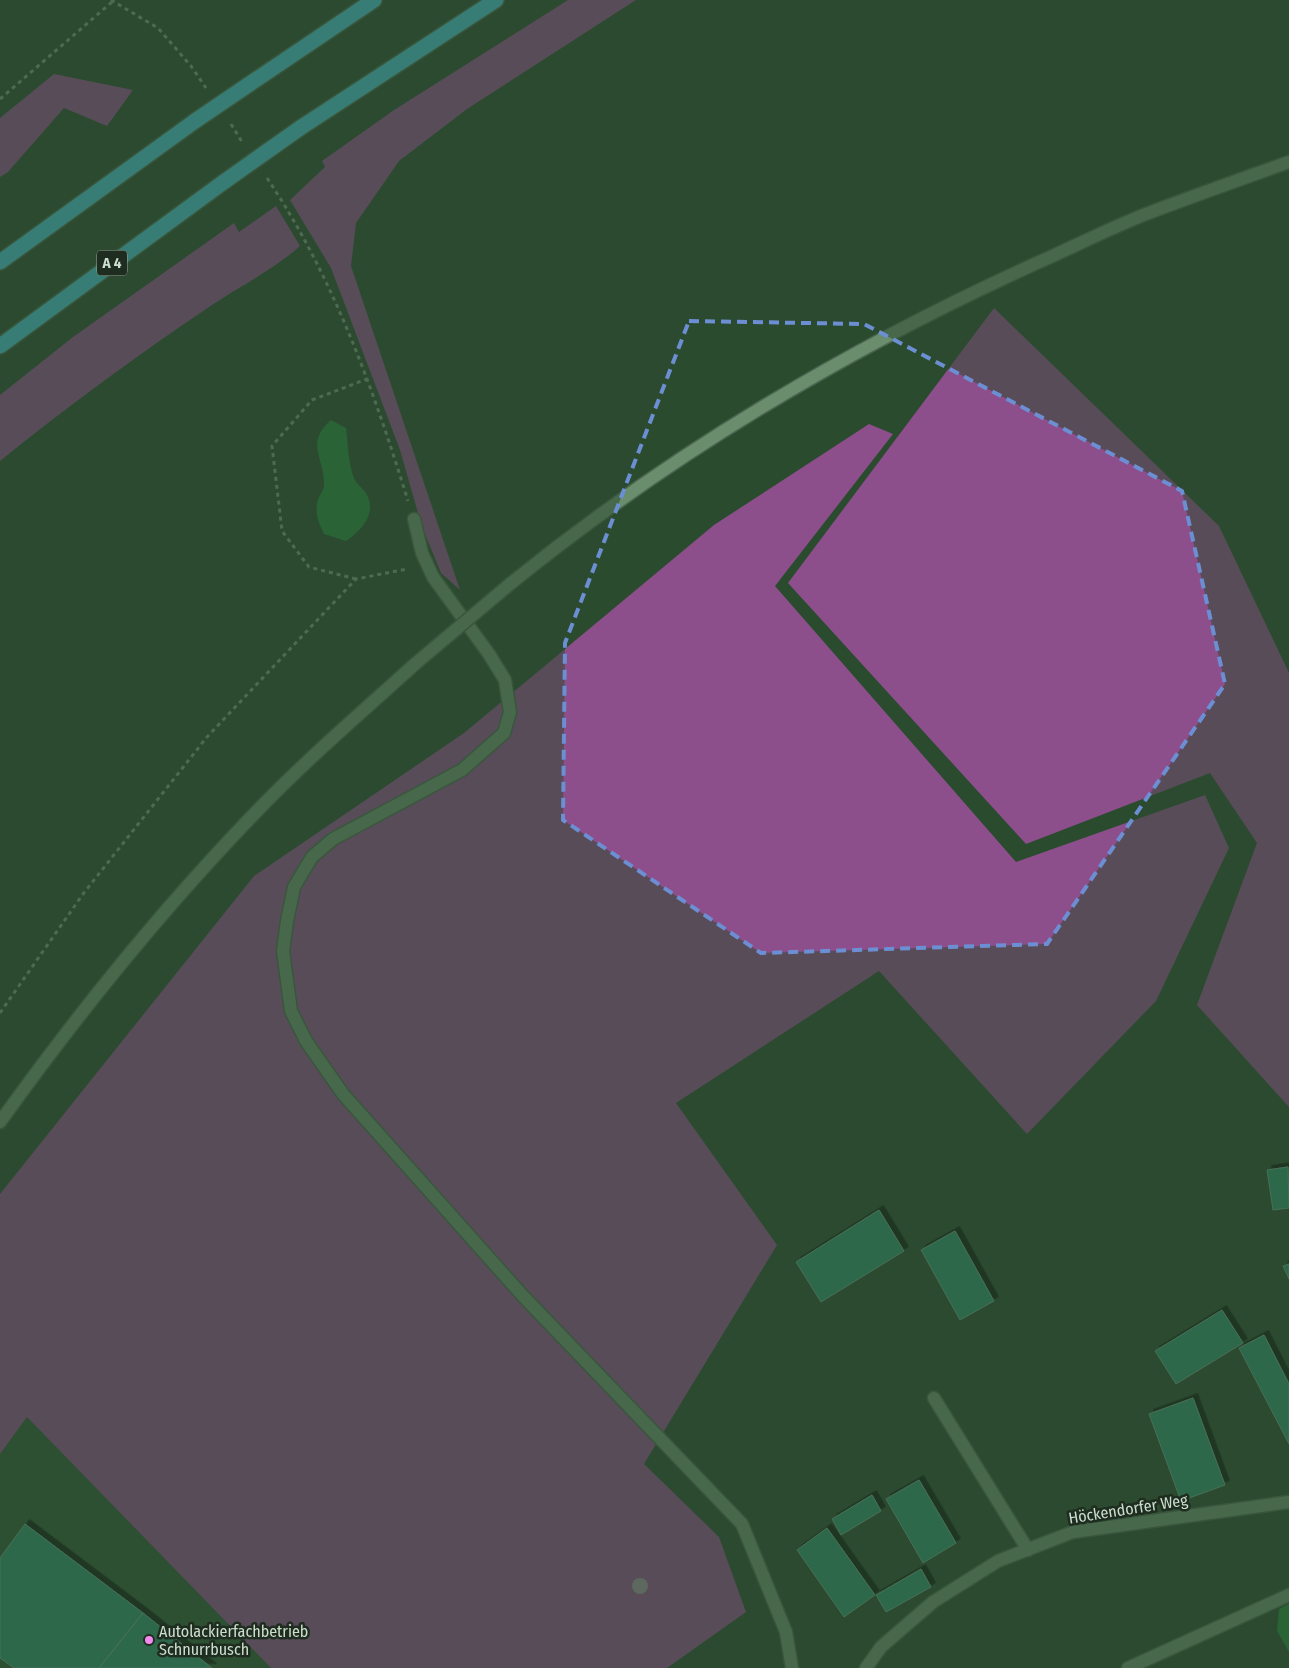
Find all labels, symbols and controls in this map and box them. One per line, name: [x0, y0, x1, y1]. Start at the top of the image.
road number: A 4: [97, 250, 127, 276]
street label: Höckendorfer Weg: [1067, 1490, 1189, 1528]
place label: Autolackierfachbetrieb Schnurrbusch: [159, 1622, 308, 1659]
marker: Autolackierfachbetrieb Schnurrbusch: [143, 1634, 155, 1646]

